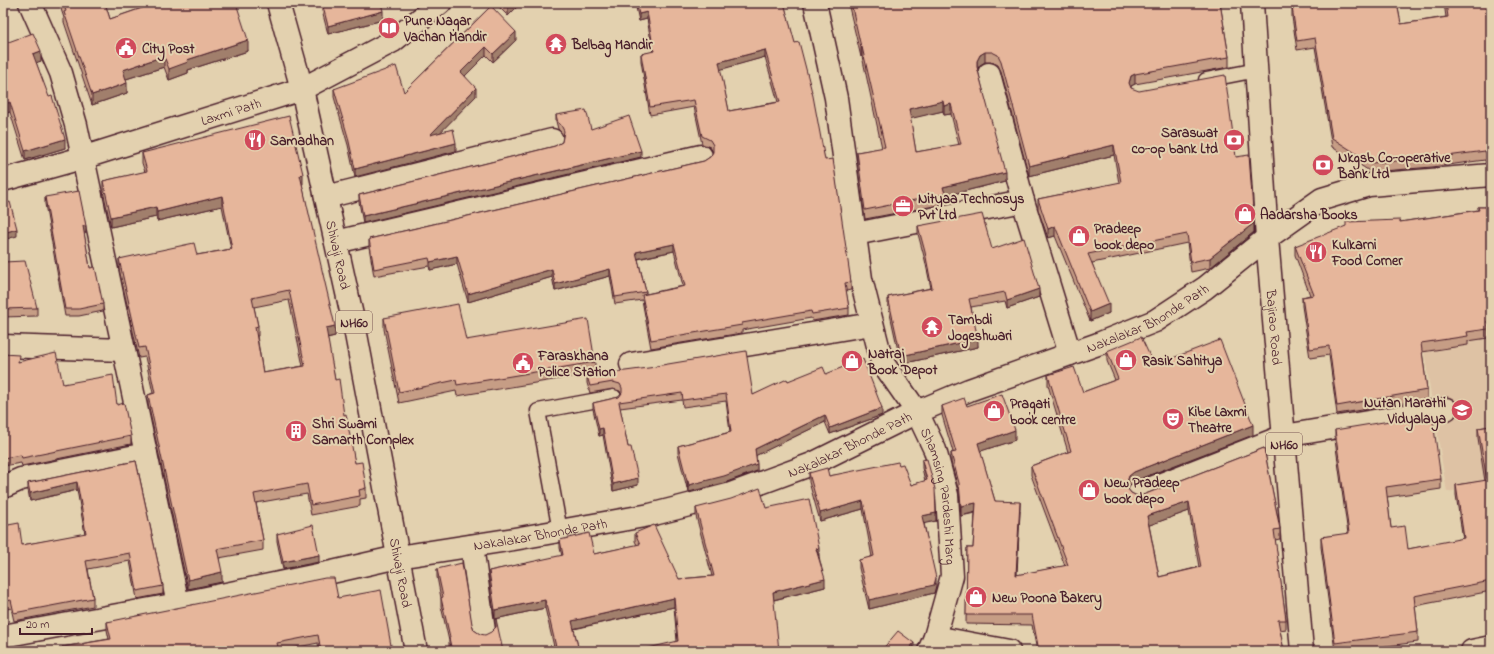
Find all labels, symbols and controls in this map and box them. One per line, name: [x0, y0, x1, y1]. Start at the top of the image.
place label: Pune Nagar Vachan Mandir: [403, 11, 487, 48]
library icon: Pune Nagar Vachan Mandir: [376, 15, 402, 41]
temple icon: Belbag Mandir: [543, 31, 569, 57]
public building icon: City Post: [113, 35, 139, 61]
place label: Belbag Mandir: [571, 35, 653, 58]
place label: City Post: [142, 39, 195, 62]
street label: Laxmi Path: [198, 93, 264, 132]
place label: Saraswat co-op bank Ltd: [1132, 123, 1218, 160]
restaurant icon: Samadhan: [242, 127, 268, 153]
bank icon: Saraswat co-op bank Ltd: [1221, 127, 1247, 153]
place label: Samadhan: [270, 131, 334, 152]
place label: Nkgsb Co-operative Bank Ltd: [1337, 148, 1451, 185]
bank icon: Nkgsb Co-operative Bank Ltd: [1310, 152, 1336, 178]
place label: Nityaa Technosys Pvt Ltd: [918, 189, 1024, 226]
office icon: Nityaa Technosys Pvt Ltd: [890, 193, 916, 219]
shop icon: Aadarsha Books: [1232, 201, 1258, 227]
place label: Aadarsha Books: [1260, 205, 1358, 226]
street label: Shivaji Road: [319, 218, 355, 292]
place label: Pradeep book depo: [1094, 219, 1154, 256]
shop icon: Pradeep book depo: [1066, 223, 1092, 249]
place label: Kulkarni Food Corner: [1331, 235, 1403, 272]
restaurant icon: Kulkarni Food Corner: [1303, 239, 1329, 265]
street label: Nakalakar Bhonde Path: [1084, 279, 1214, 359]
street label: Bajirao Road: [1259, 288, 1287, 366]
place label: Tambdi Jogeshwari: [948, 310, 1013, 349]
road number: NH60: [336, 311, 372, 333]
temple icon: Tambdi Jogeshwari: [919, 314, 945, 340]
place label: Natraj Book Depot: [867, 344, 938, 381]
place label: Faraskhana Police Station: [537, 346, 616, 383]
shop icon: Rasik Sahitya: [1113, 347, 1139, 373]
shop icon: Natraj Book Depot: [839, 348, 865, 374]
public building icon: Faraskhana Police Station: [510, 350, 536, 376]
place label: Rasik Sahitya: [1141, 351, 1223, 374]
place label: Nutan Marathi Vidyalaya: [1364, 393, 1446, 432]
place label: Pragati book centre: [1010, 394, 1077, 431]
school or university icon: Nutan Marathi Vidyalaya: [1449, 397, 1475, 423]
shop icon: Pragati book centre: [981, 398, 1007, 424]
place label: Kibe Laxmi Theatre: [1188, 402, 1247, 439]
theatre icon: Kibe Laxmi Theatre: [1160, 406, 1186, 432]
street label: Nakalakar Bhonde Path: [785, 407, 916, 484]
place label: Shri Swami Samarth Complex: [312, 414, 415, 451]
building icon: Shri Swami Samarth Complex: [283, 418, 309, 444]
street label: Shamsing Pardeshi Marg: [914, 425, 960, 566]
road number: NH60: [1266, 433, 1302, 455]
place label: New Pradeep book depo: [1104, 473, 1180, 510]
shop icon: New Pradeep book depo: [1076, 477, 1102, 503]
street label: Nakalakar Bhonde Path: [472, 514, 609, 557]
street label: Shivaji Road: [383, 536, 417, 610]
shop icon: New Poona Bakery: [963, 584, 989, 610]
place label: New Poona Bakery: [992, 588, 1102, 611]
scale bar: [20, 610, 92, 636]
text: 20 m: [26, 616, 49, 634]

